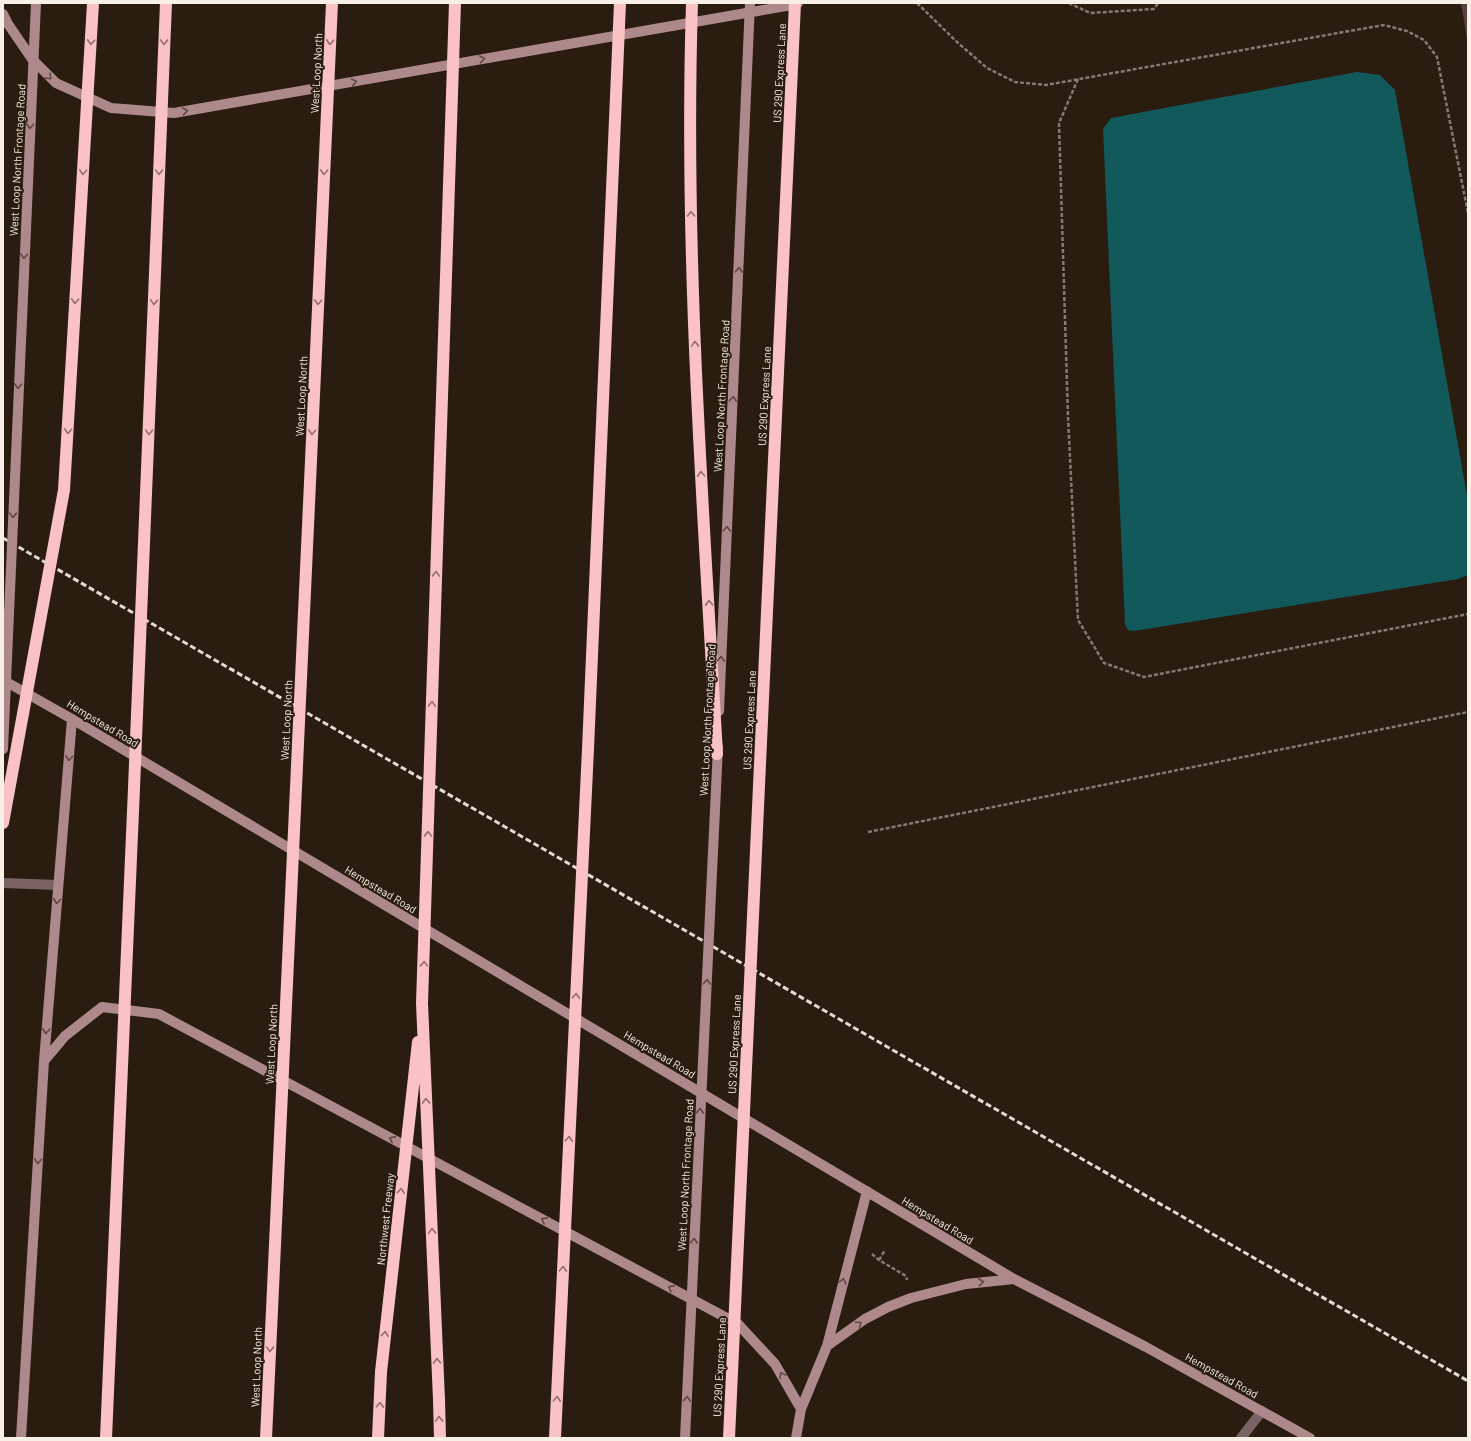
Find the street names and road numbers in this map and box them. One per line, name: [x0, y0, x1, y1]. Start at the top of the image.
street label: US 290 Express Lane: [770, 23, 788, 123]
street label: West Loop North: [307, 32, 325, 113]
street label: West Loop North Frontage Road: [7, 84, 27, 236]
street label: West Loop North Frontage Road: [711, 320, 731, 472]
street label: US 290 Express Lane: [755, 346, 773, 446]
street label: West Loop North: [292, 355, 310, 436]
street label: West Loop North Frontage Road: [697, 644, 717, 796]
street label: US 290 Express Lane: [740, 670, 758, 770]
street label: West Loop North: [277, 679, 295, 760]
street label: Hempstead Road: [65, 696, 141, 750]
street label: Hempstead Road: [343, 862, 419, 916]
street label: US 290 Express Lane: [725, 994, 743, 1094]
street label: West Loop North: [262, 1003, 280, 1084]
street label: Hempstead Road: [622, 1027, 698, 1081]
street label: West Loop North Frontage Road: [675, 1099, 695, 1251]
street label: Northwest Freeway: [374, 1172, 396, 1266]
street label: Hempstead Road: [900, 1193, 976, 1247]
street label: US 290 Express Lane: [710, 1317, 728, 1417]
street label: West Loop North: [248, 1327, 264, 1407]
street label: Hempstead Road: [1183, 1350, 1261, 1400]

